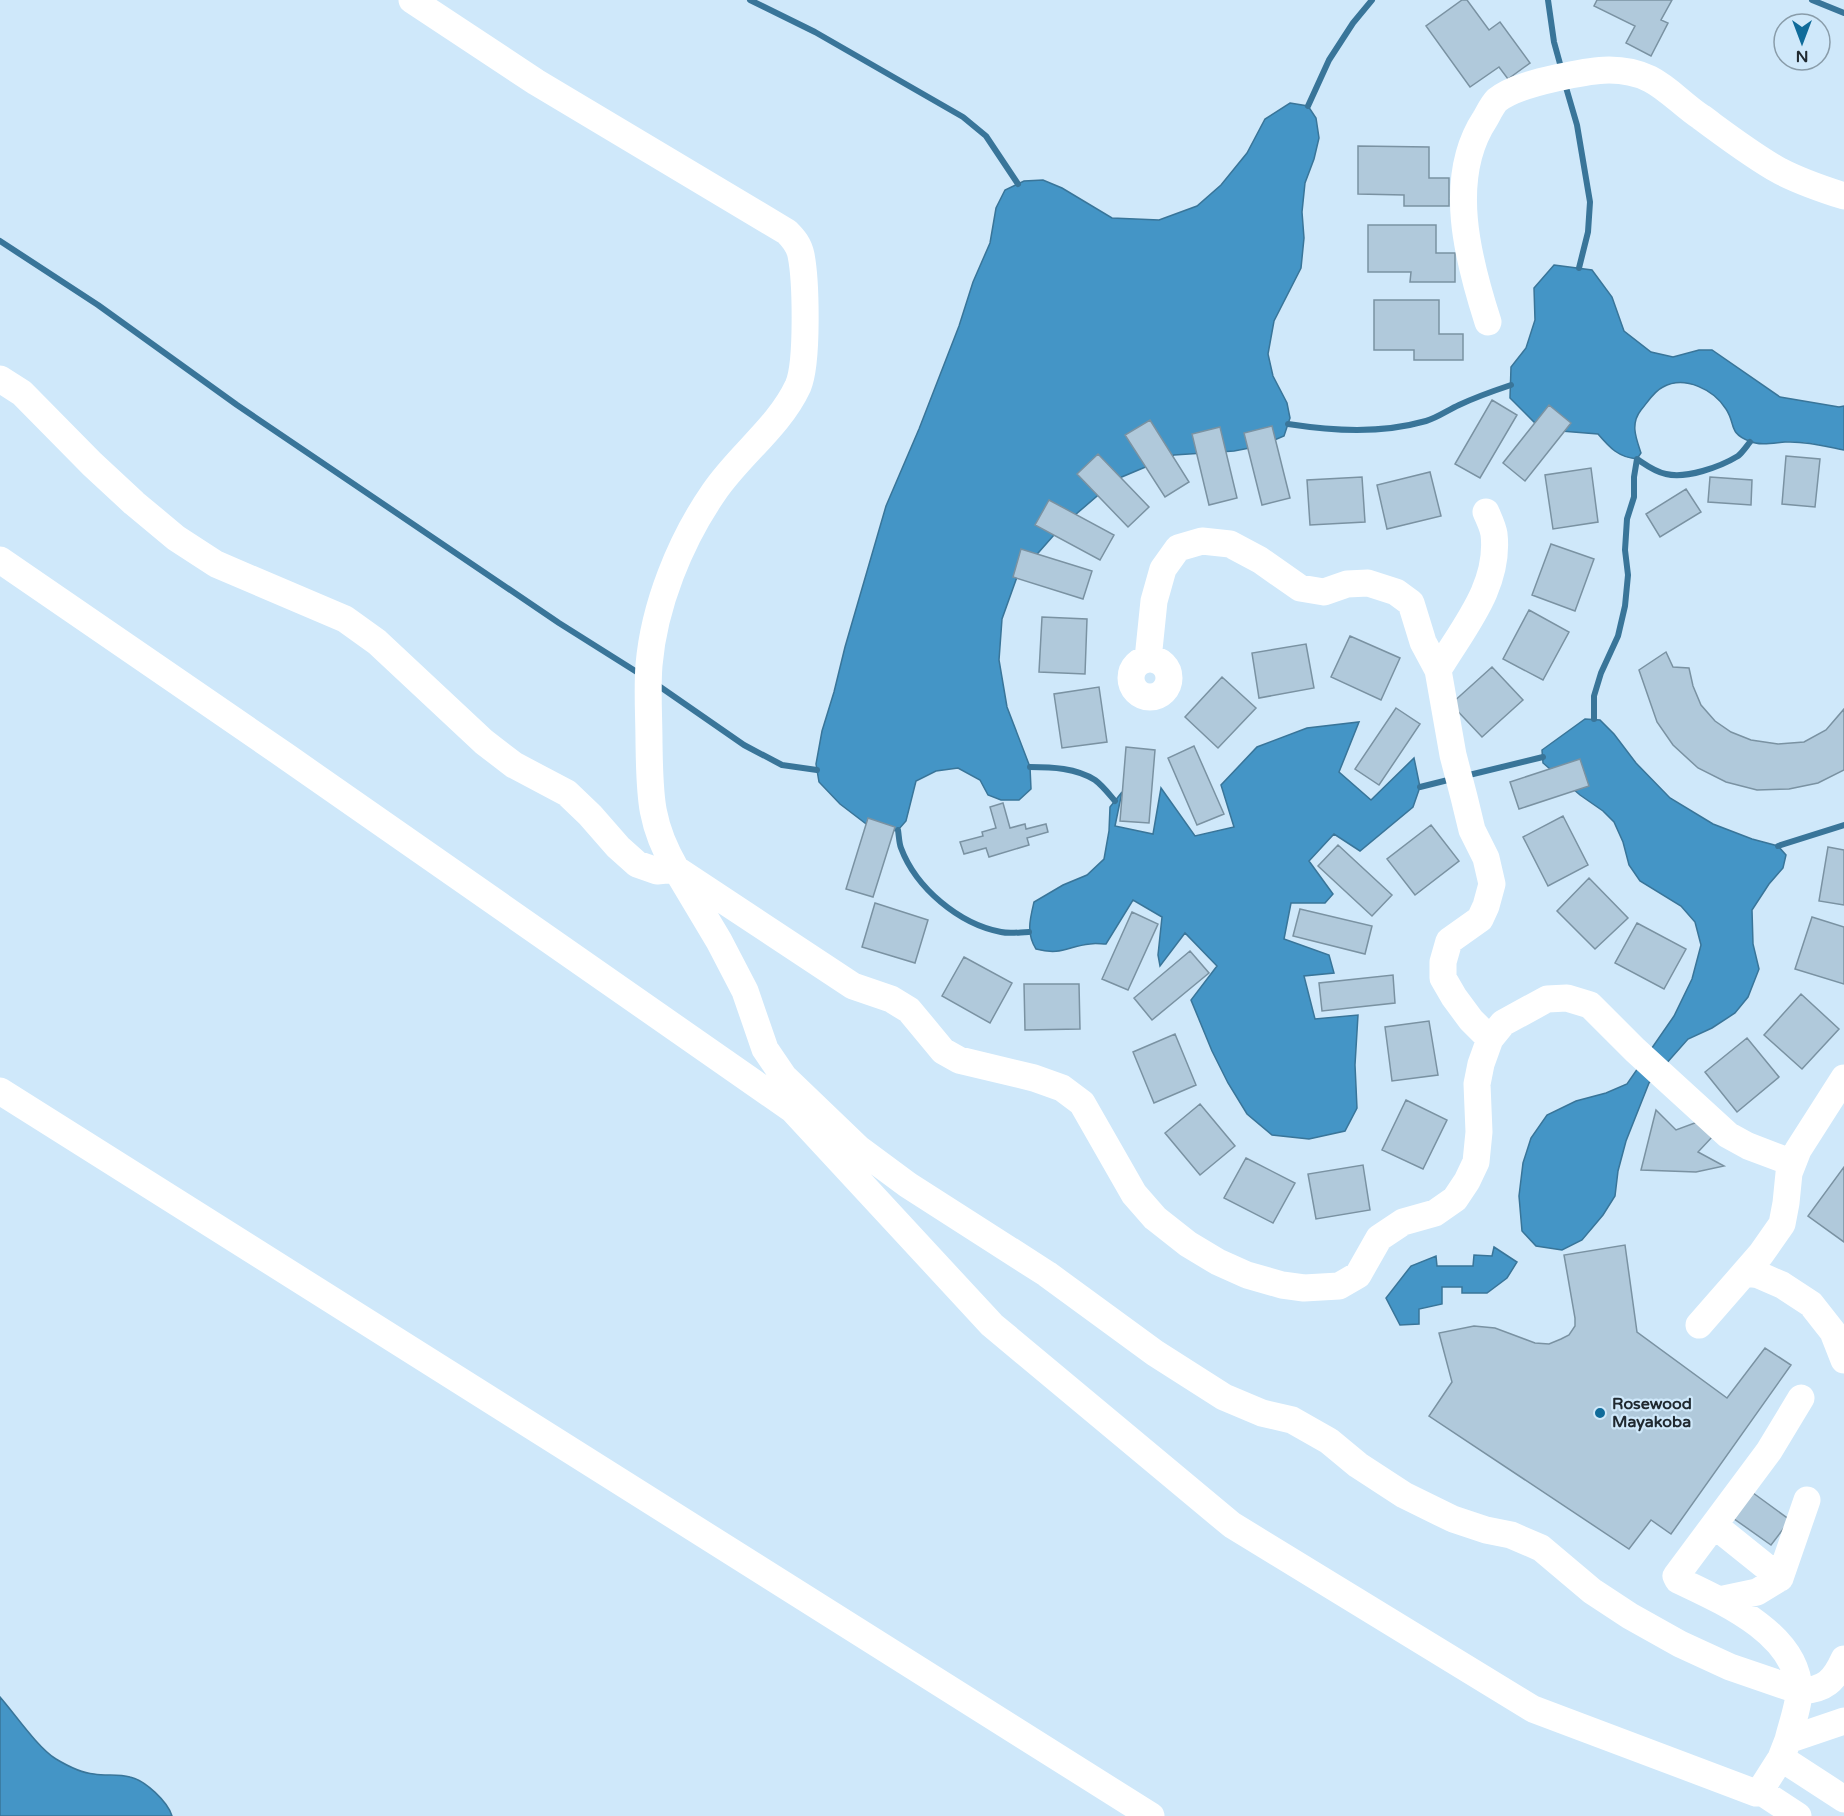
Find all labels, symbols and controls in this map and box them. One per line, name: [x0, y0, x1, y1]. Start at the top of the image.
north arrow: [1772, 12, 1832, 72]
text: N: [1796, 46, 1808, 66]
place label: Rosewood Mayakoba: [1612, 1394, 1692, 1432]
marker: Rosewood Mayakoba: [1593, 1406, 1607, 1420]

